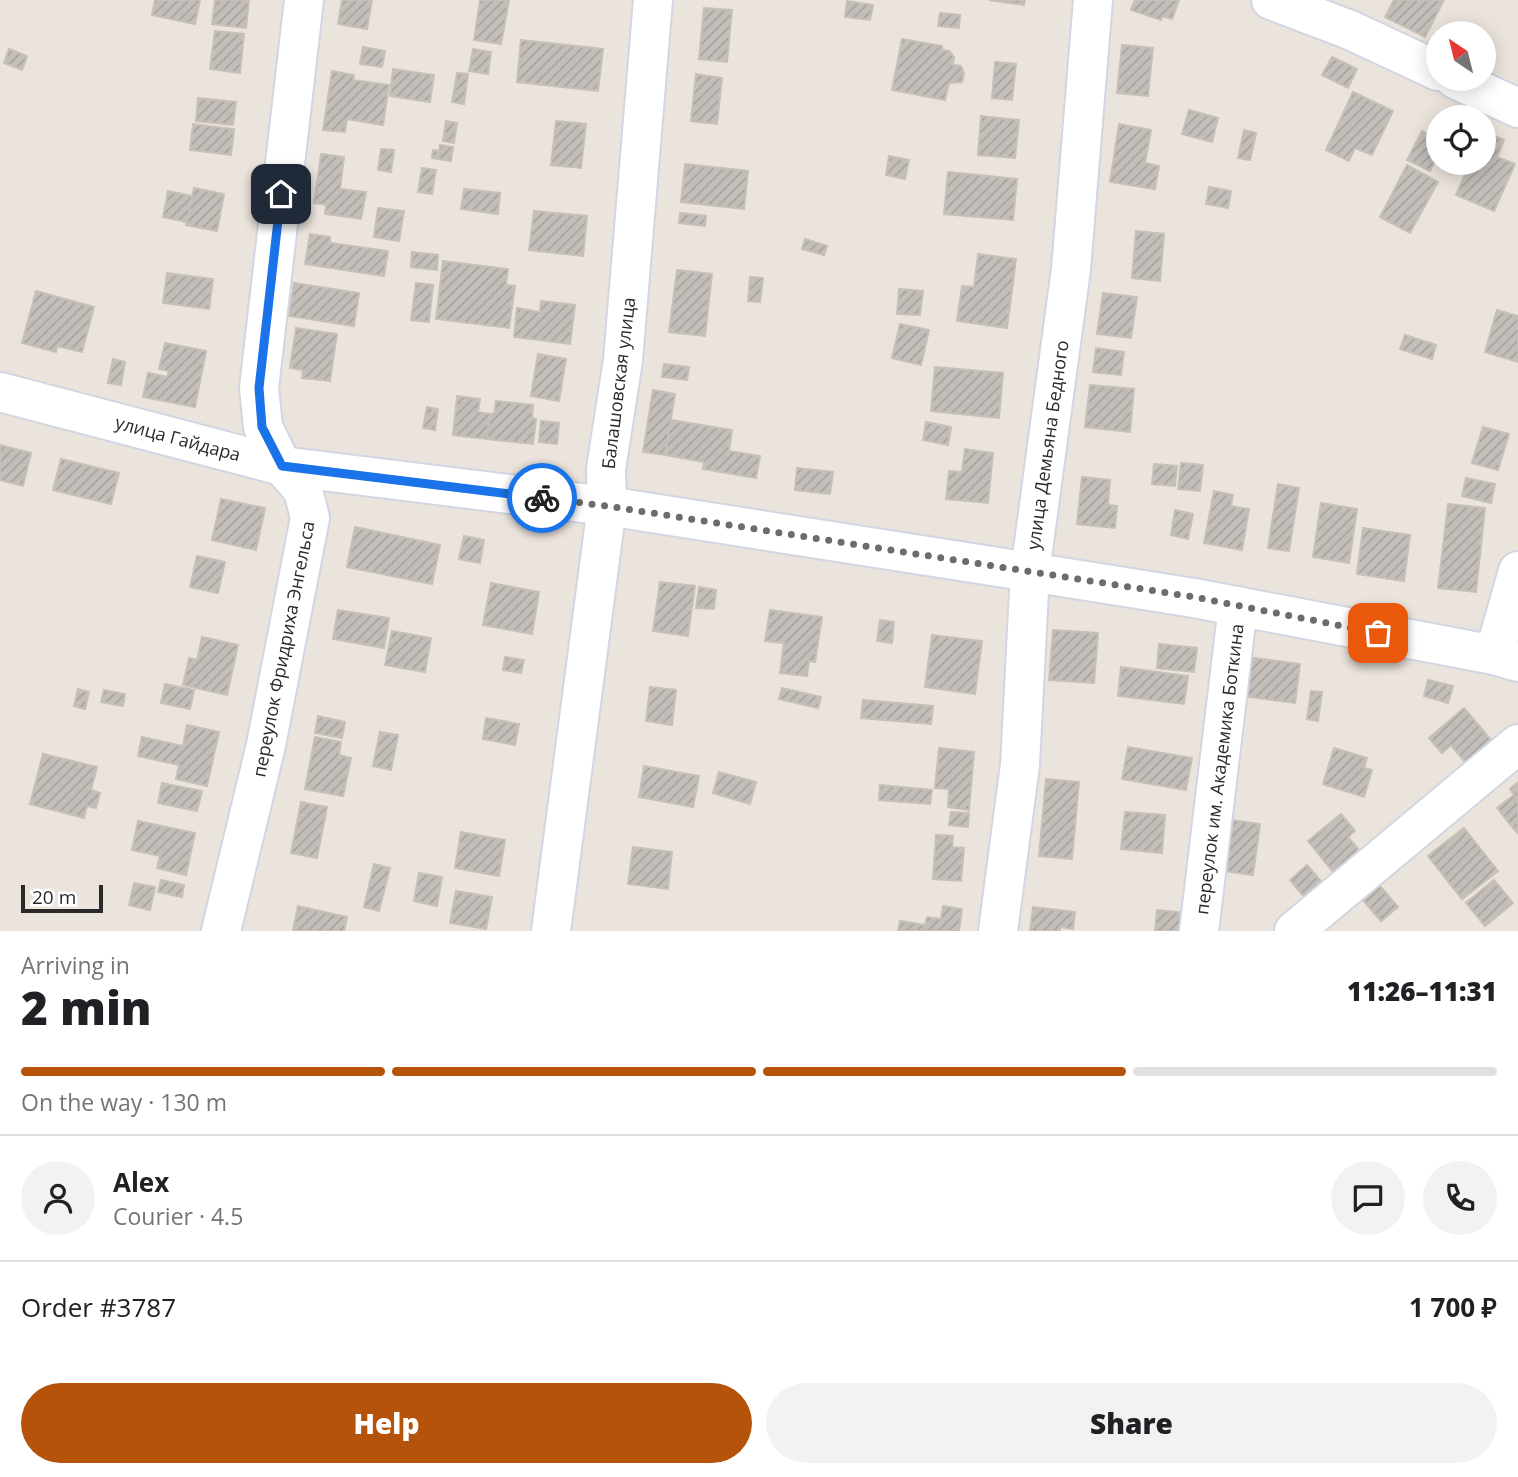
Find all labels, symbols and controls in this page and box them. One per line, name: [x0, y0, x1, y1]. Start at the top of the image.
north arrow: [1426, 21, 1496, 91]
map controls: [1426, 21, 1496, 175]
button: locate: [1426, 105, 1496, 175]
pin: [251, 164, 311, 224]
icon: home: [262, 175, 300, 213]
street label: Балашовская улица: [596, 296, 640, 470]
street label: улица Демьяна Бедного: [1020, 339, 1074, 551]
street label: улица Гайдара: [113, 410, 243, 466]
courier: [507, 463, 577, 533]
icon: bike: [523, 479, 561, 517]
street label: переулок Фридриха Энгельса: [246, 519, 320, 779]
pin: [1348, 603, 1408, 663]
icon: bag: [1359, 614, 1397, 652]
street label: переулок им. Академика Боткина: [1189, 622, 1249, 916]
scale bar: [21, 882, 103, 914]
text: 20 m: [32, 884, 76, 910]
text: Arriving in: [21, 949, 130, 981]
text: 11:26–11:31: [1347, 973, 1497, 1009]
text: 2 min: [21, 976, 152, 1038]
text: On the way · 130 m: [21, 1086, 227, 1118]
button: person: [21, 1161, 95, 1235]
button: chat: [1331, 1161, 1405, 1235]
button: phone: [1423, 1161, 1497, 1235]
text: Alex: [113, 1164, 169, 1200]
text: Courier · 4.5: [113, 1200, 243, 1232]
text: Order #3787: [21, 1289, 176, 1325]
text: 1 700 ₽: [1409, 1289, 1497, 1325]
button: Help: [21, 1383, 752, 1463]
button: Share: [766, 1383, 1497, 1463]

